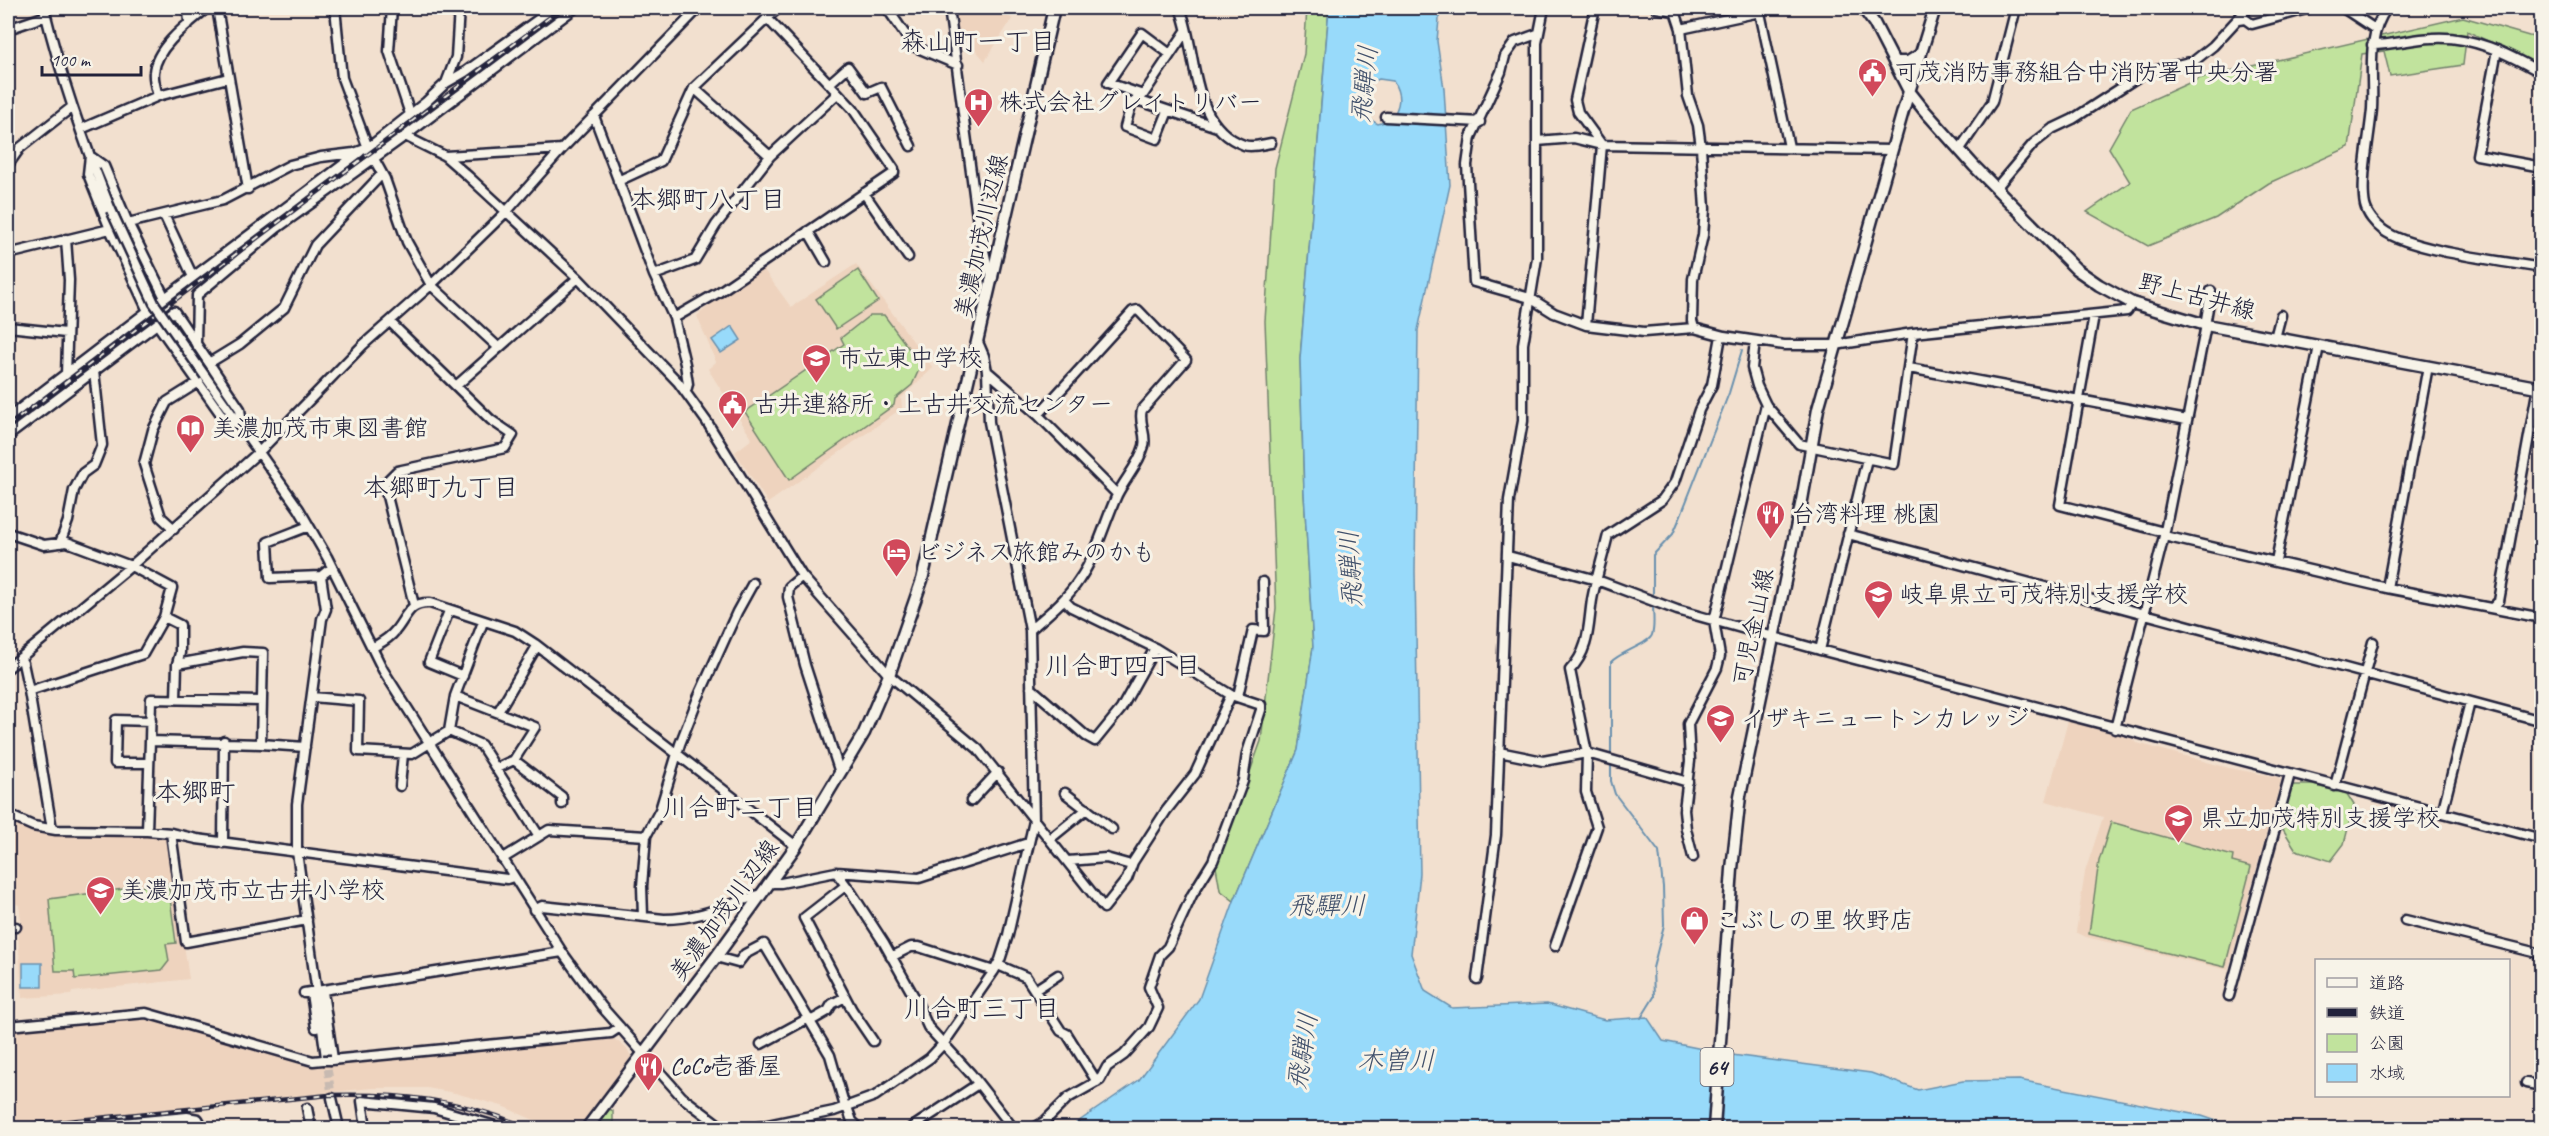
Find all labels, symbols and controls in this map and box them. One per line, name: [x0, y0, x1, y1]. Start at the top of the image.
district label: 森山町一丁目: [900, 25, 1056, 58]
scale bar: [42, 39, 141, 77]
water label: 飛騨川: [1344, 44, 1385, 125]
text: 100 m: [51, 49, 92, 71]
public building icon: 可茂消防事務組合中消防署中央分署: [1857, 56, 1889, 98]
place label: 可茂消防事務組合中消防署中央分署: [1894, 57, 2278, 87]
hospital icon: 株式会社グレイトリバー: [962, 86, 994, 128]
place label: 株式会社グレイトリバー: [999, 87, 1262, 117]
street label: 美濃加茂川辺線: [947, 151, 1015, 321]
district label: 本郷町八丁目: [630, 183, 786, 216]
street label: 野上古井線: [2135, 266, 2259, 326]
school or university icon: 市立東中学校: [801, 342, 833, 384]
place label: 市立東中学校: [838, 343, 982, 373]
public building icon: 古井連絡所・上古井交流センター: [717, 388, 749, 430]
place label: 古井連絡所・上古井交流センター: [754, 389, 1113, 419]
library icon: 美濃加茂市東図書館: [175, 412, 207, 454]
place label: 美濃加茂市東図書館: [212, 413, 428, 443]
district label: 本郷町九丁目: [363, 471, 519, 504]
restaurant icon: 台湾料理 桃園: [1754, 498, 1786, 540]
place label: 台湾料理 桃園: [1791, 499, 1941, 529]
water label: 飛騨川: [1332, 529, 1369, 609]
hotel icon: ビジネス旅館みのかも: [880, 536, 912, 578]
place label: ビジネス旅館みのかも: [917, 537, 1156, 567]
street label: 可児金山線: [1726, 565, 1780, 689]
school or university icon: 岐阜県立可茂特別支援学校: [1863, 578, 1895, 620]
place label: 岐阜県立可茂特別支援学校: [1900, 579, 2188, 609]
district label: 川合町四丁目: [1045, 649, 1201, 682]
school or university icon: イザキニュートンカレッジ: [1704, 702, 1736, 744]
place label: イザキニュートンカレッジ: [1741, 703, 2029, 733]
district label: 本郷町: [155, 775, 236, 809]
district label: 川合町二丁目: [662, 791, 818, 824]
school or university icon: 県立加茂特別支援学校: [2163, 802, 2195, 844]
place label: 県立加茂特別支援学校: [2200, 803, 2440, 833]
street label: 美濃加茂川辺線: [662, 833, 786, 987]
school or university icon: 美濃加茂市立古井小学校: [84, 874, 116, 916]
place label: 美濃加茂市立古井小学校: [121, 875, 385, 905]
water label: 飛驒川: [1288, 889, 1366, 922]
shop icon: こぶしの里 牧野店: [1679, 904, 1711, 946]
place label: こぶしの里 牧野店: [1716, 905, 1914, 935]
legend: [2315, 959, 2510, 1097]
text: 道路: [2369, 972, 2405, 994]
district label: 川合町三丁目: [904, 992, 1060, 1025]
text: 鉄道: [2369, 1002, 2405, 1024]
water label: 飛騨川: [1280, 1010, 1325, 1092]
text: 公園: [2369, 1032, 2405, 1054]
water label: 木曽川: [1357, 1044, 1435, 1077]
road number: 64: [1700, 1048, 1734, 1086]
restaurant icon: CoCo壱番屋: [633, 1050, 665, 1092]
place label: CoCo壱番屋: [670, 1051, 782, 1081]
text: 水域: [2369, 1062, 2405, 1084]

